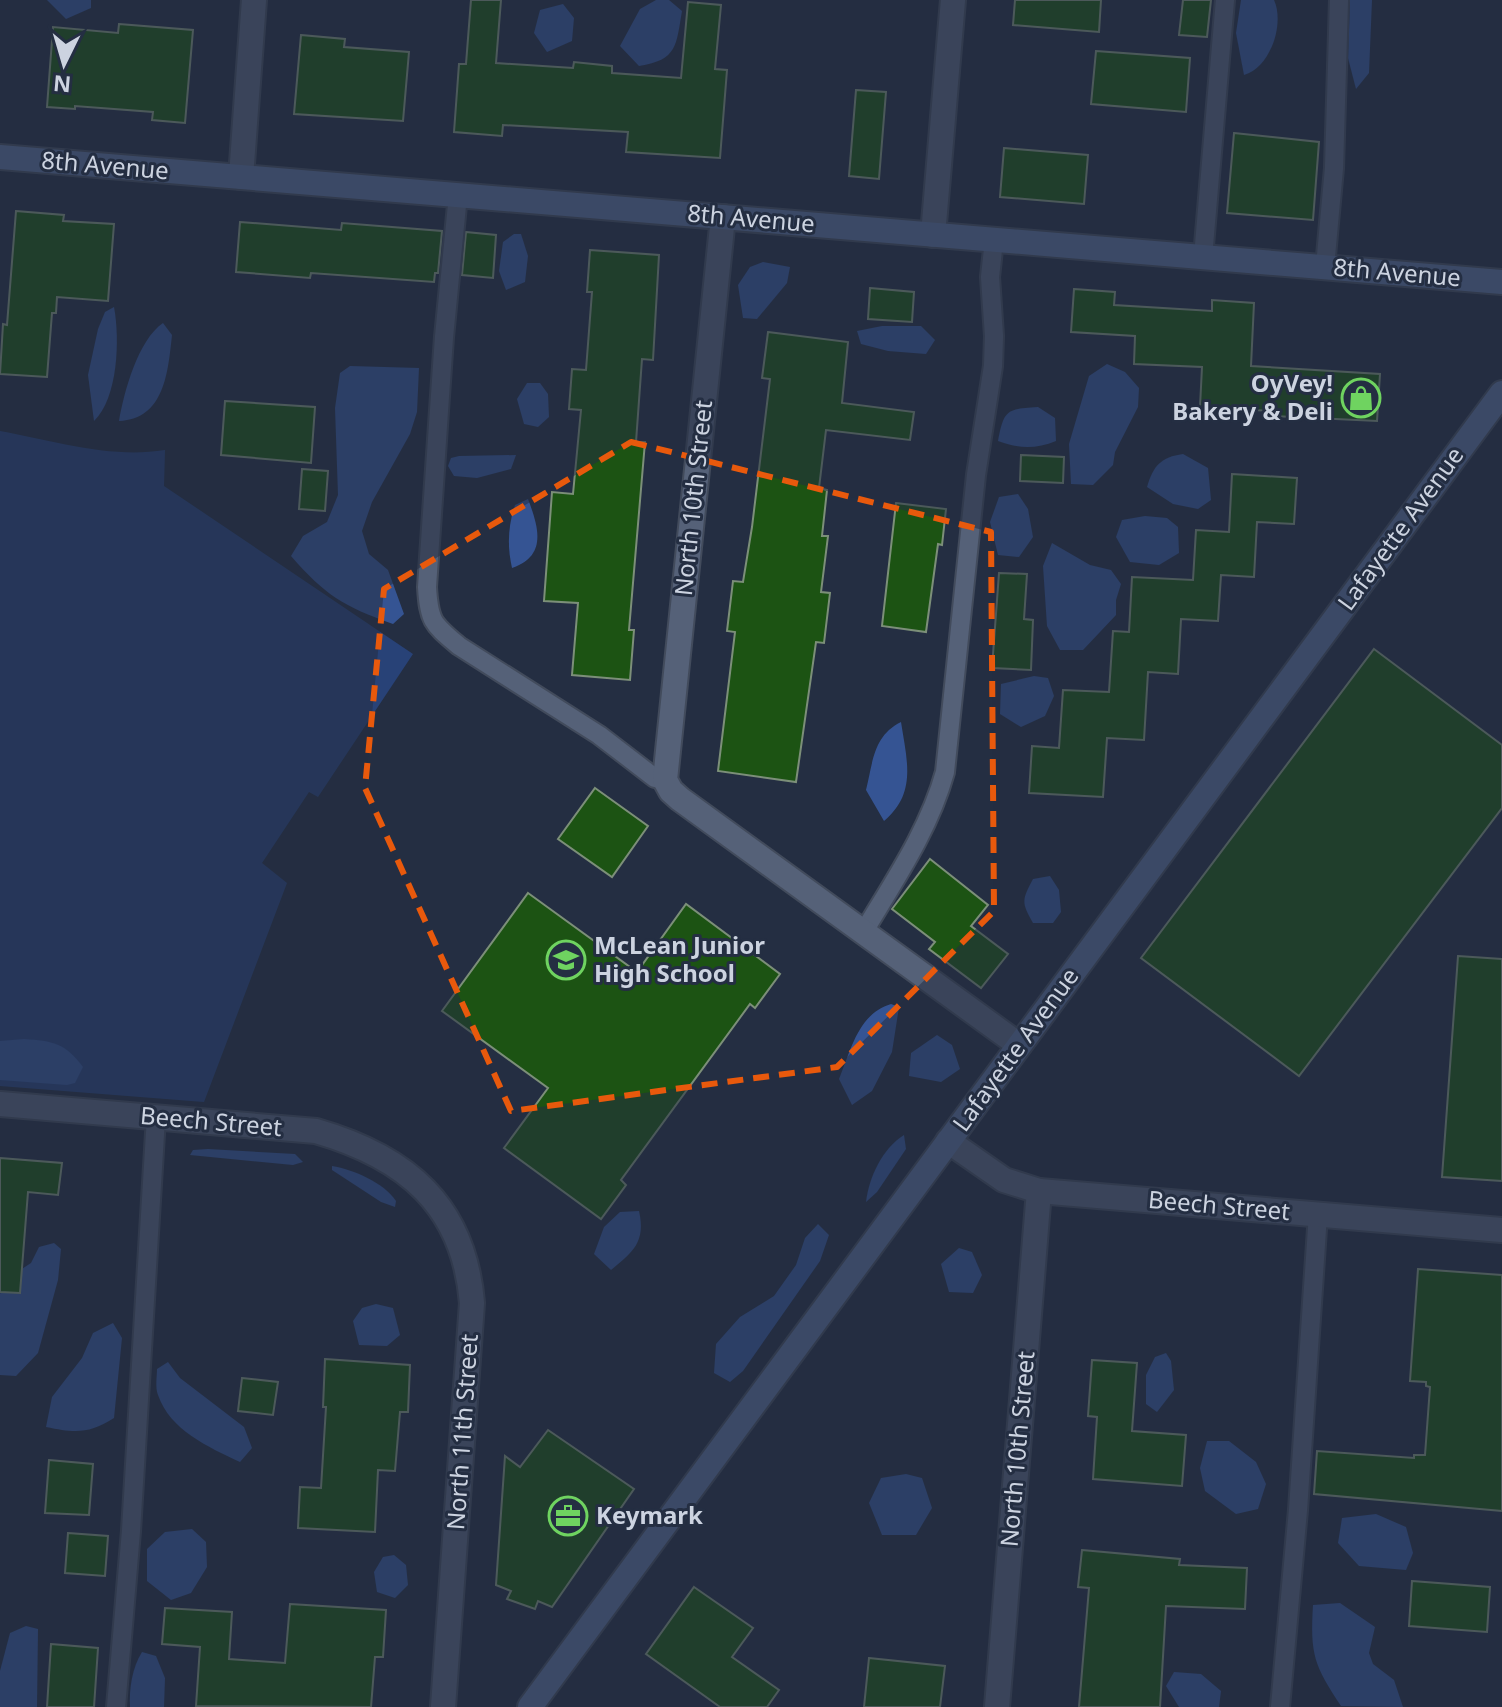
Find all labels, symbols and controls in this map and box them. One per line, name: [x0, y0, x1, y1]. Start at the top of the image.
north arrow: [24, 24, 104, 104]
text: N: [52, 69, 72, 101]
street label: 8th Avenue: [40, 143, 170, 187]
street label: 8th Avenue: [686, 196, 816, 240]
street label: 8th Avenue: [1332, 250, 1462, 294]
place label: OyVey! Bakery & Deli: [1172, 366, 1333, 427]
shop icon: OyVey! Bakery & Deli: [1340, 377, 1382, 419]
street label: North 10th Street: [666, 398, 719, 597]
street label: Lafayette Avenue: [1329, 440, 1470, 617]
place label: McLean Junior High School: [594, 928, 765, 989]
school or university icon: McLean Junior High School: [545, 939, 587, 981]
street label: Lafayette Avenue: [944, 961, 1085, 1138]
street label: Beech Street: [139, 1098, 284, 1143]
street label: Beech Street: [1147, 1182, 1292, 1227]
street label: North 11th Street: [438, 1332, 485, 1531]
street label: North 10th Street: [992, 1349, 1042, 1548]
office icon: Keymark: [547, 1495, 589, 1537]
place label: Keymark: [596, 1498, 703, 1531]

